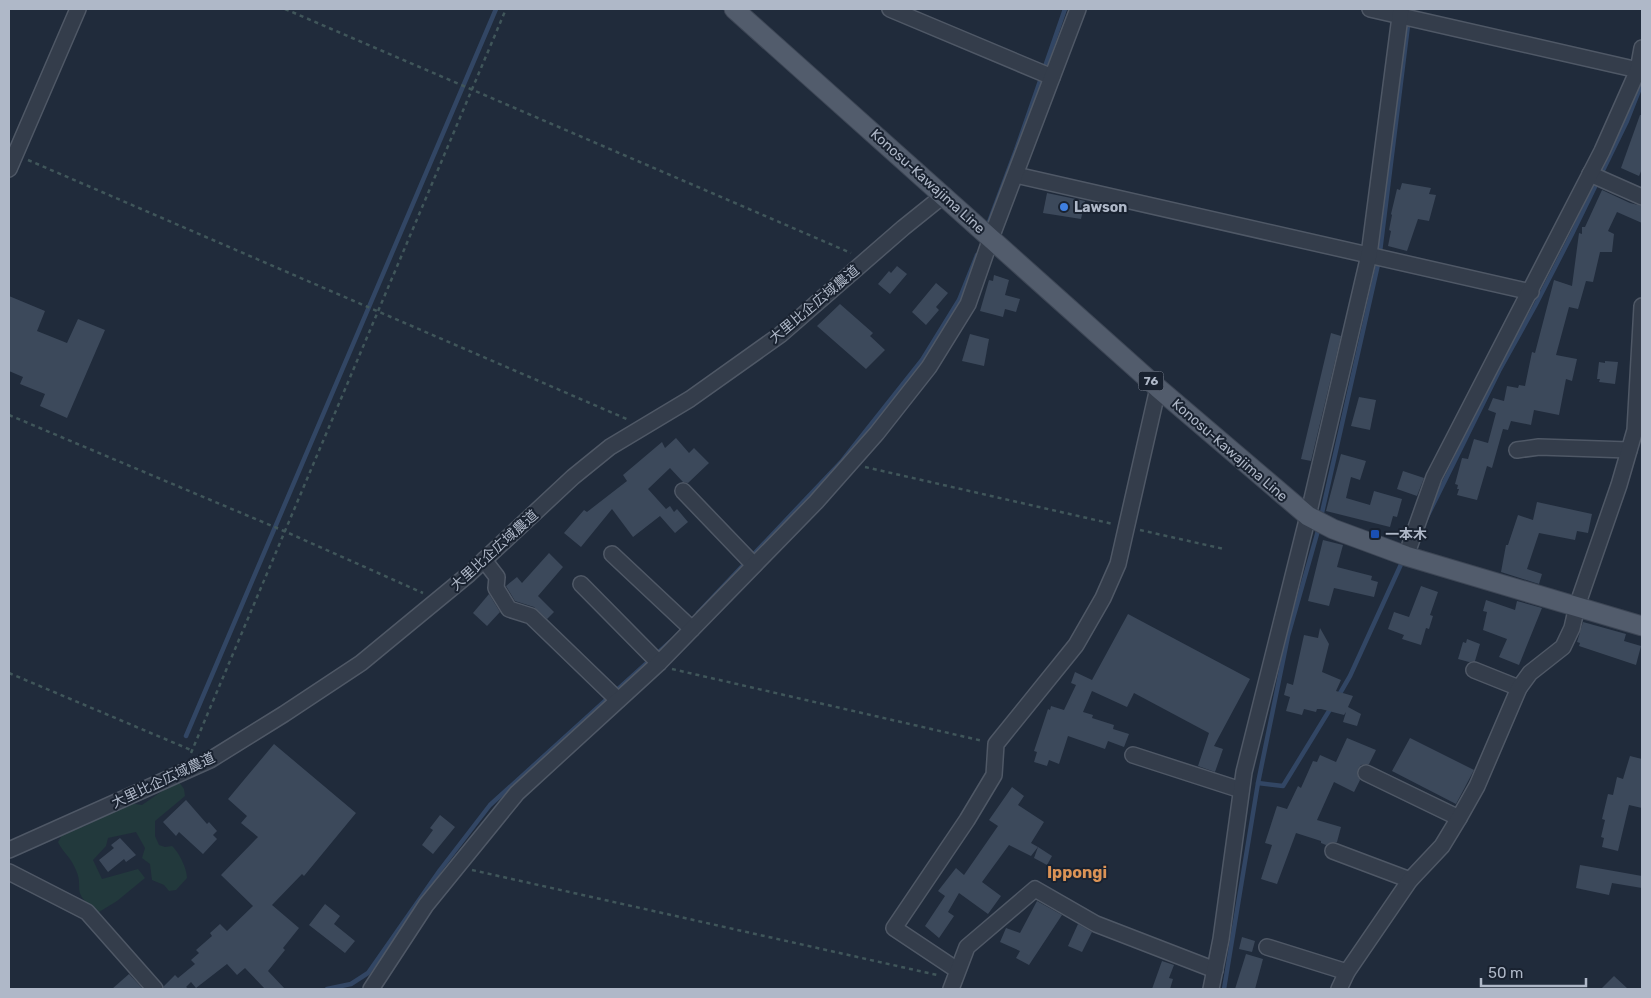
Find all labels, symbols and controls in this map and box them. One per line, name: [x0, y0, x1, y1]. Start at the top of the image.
street label: Konosu-Kawajima Line: [867, 126, 988, 237]
place label: Lawson: [1074, 199, 1127, 216]
marker: Lawson: [1058, 201, 1070, 213]
street label: 大里比企広域農道: [766, 262, 863, 347]
road number: 76: [1138, 372, 1164, 391]
street label: Konosu-Kawajima Line: [1168, 395, 1291, 505]
street label: 大里比企広域農道: [447, 507, 542, 594]
place label: 一本木: [1385, 526, 1427, 543]
marker: 一本木: [1369, 528, 1381, 540]
street label: 大里比企広域農道: [109, 749, 218, 812]
district label: Ippongi: [1047, 863, 1107, 882]
scale bar: [1481, 956, 1586, 988]
text: 50 m: [1488, 964, 1523, 982]

